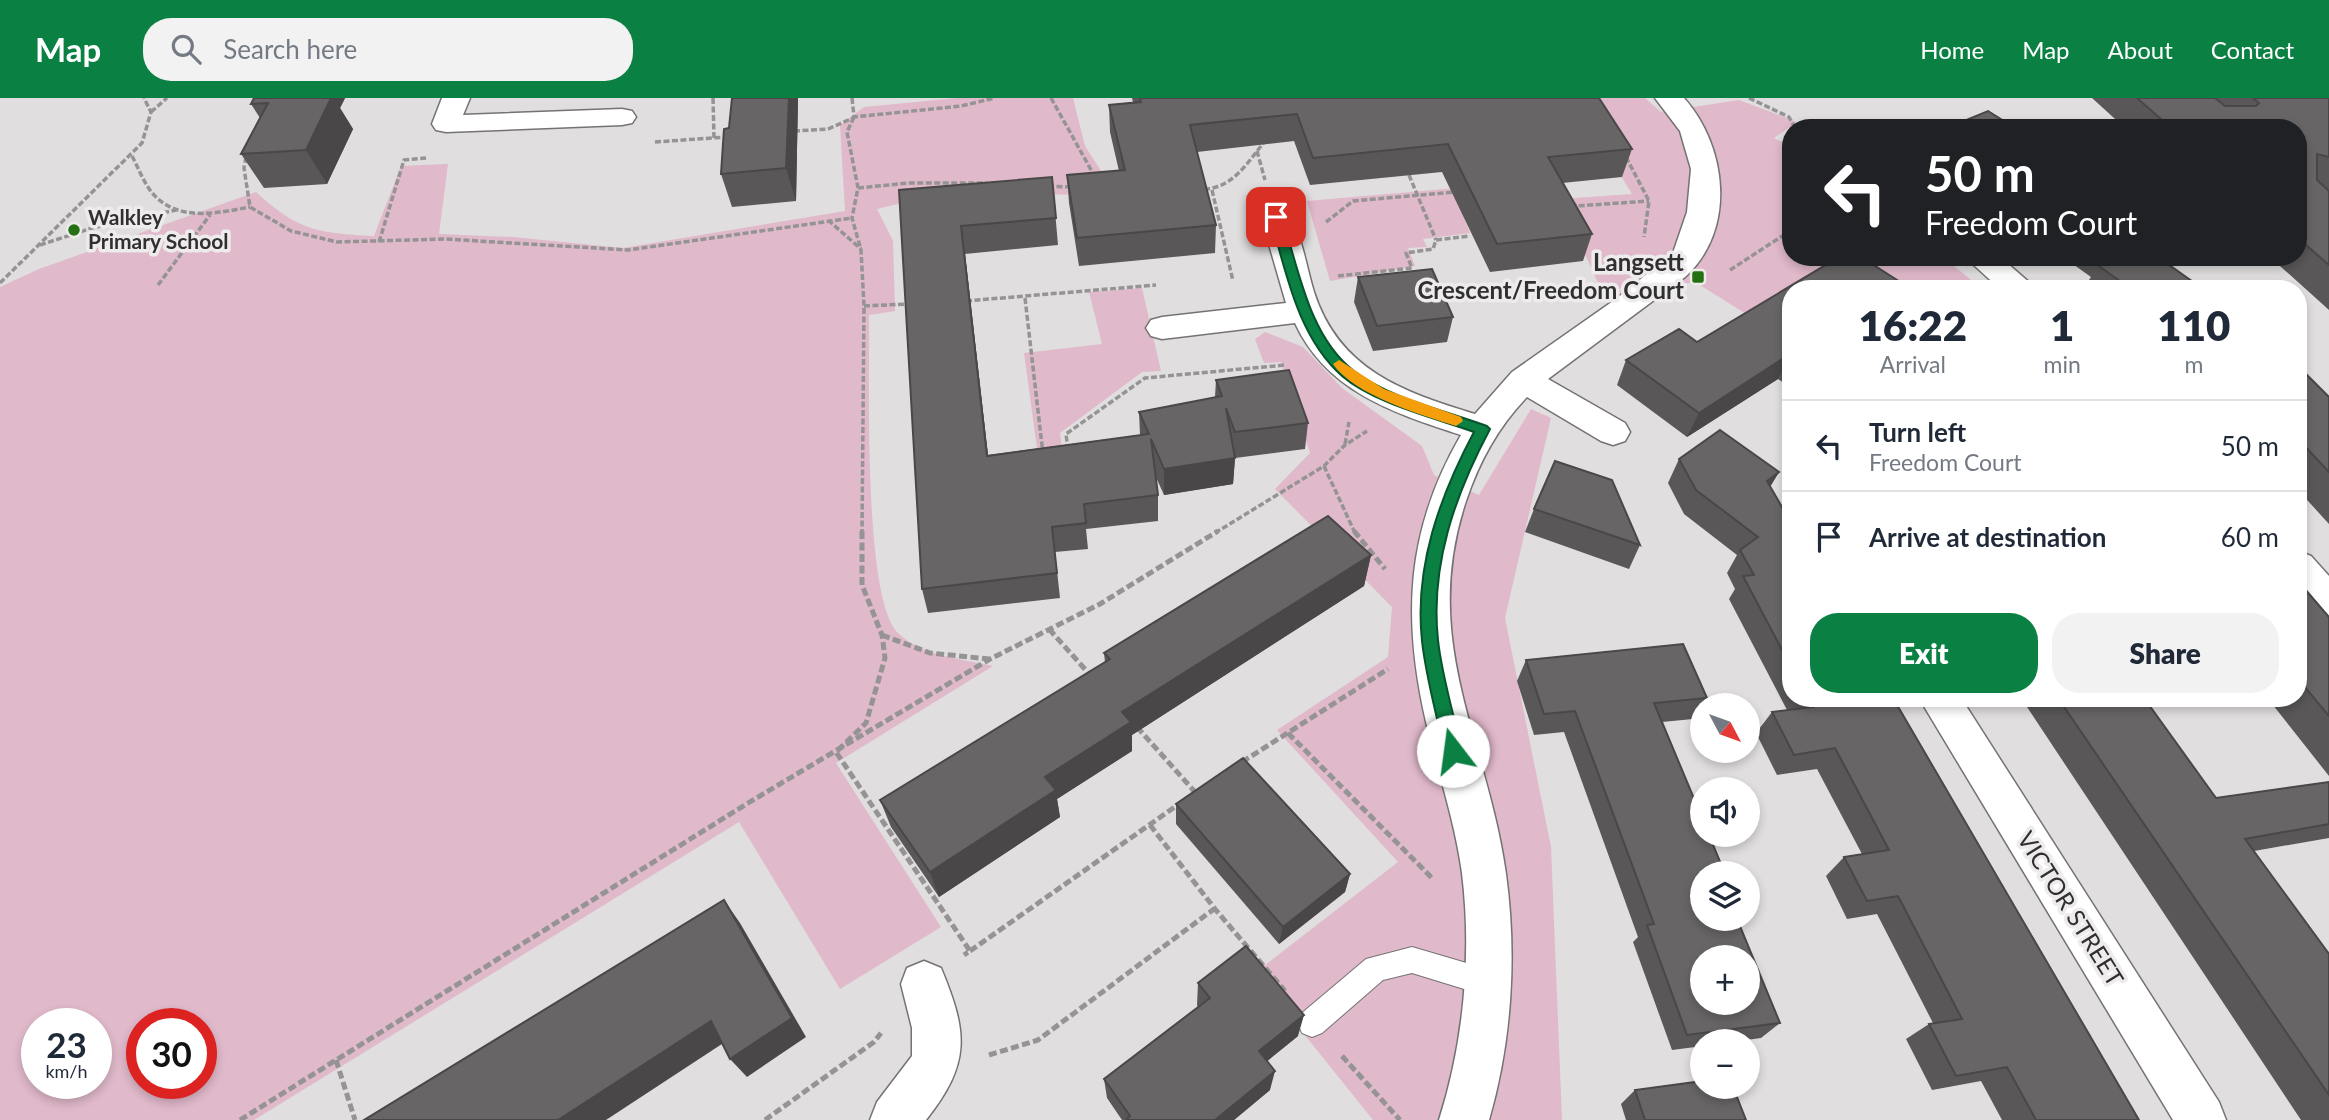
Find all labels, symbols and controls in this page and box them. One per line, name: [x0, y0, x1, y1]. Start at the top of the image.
search box: [143, 18, 633, 81]
text: Map: [35, 29, 101, 69]
icon: search: [167, 30, 205, 68]
text: Search here: [223, 33, 357, 65]
text: Home: [1920, 35, 1984, 64]
text: Map: [2022, 35, 2070, 64]
text: About: [2108, 35, 2173, 64]
text: Contact: [2211, 35, 2294, 64]
text: 50 m: [1925, 144, 2035, 202]
icon: left: [1810, 147, 1901, 238]
pin: [1246, 187, 1306, 247]
icon: arrive: [1257, 198, 1295, 236]
text: Freedom Court: [1925, 203, 2137, 242]
place label: Walkley Primary School: [88, 204, 229, 253]
marker: Walkley Primary School: [66, 222, 82, 238]
place label: Langsett Crescent/Freedom Court: [1418, 247, 1684, 304]
marker: Langsett Crescent/Freedom Court: [1690, 269, 1706, 285]
text: 16:22: [1859, 300, 1967, 350]
text: 1: [2050, 300, 2074, 350]
text: 110: [2157, 300, 2230, 350]
text: Arrival: [1880, 350, 1946, 378]
text: min: [2044, 350, 2081, 378]
text: m: [2184, 350, 2203, 378]
text: Turn left: [1869, 416, 1966, 448]
icon: left: [1810, 427, 1848, 465]
text: 50 m: [2221, 430, 2279, 462]
text: Freedom Court: [1869, 448, 2022, 476]
icon: arrive: [1810, 518, 1848, 556]
text: Arrive at destination: [1869, 521, 2106, 553]
text: 60 m: [2221, 521, 2279, 553]
button: Exit: [1810, 613, 2038, 693]
button: Share: [2052, 613, 2279, 693]
north arrow: [1690, 693, 1760, 763]
map controls: [1690, 693, 1760, 1099]
position arrow: [1416, 714, 1490, 788]
button: sound: [1690, 777, 1760, 847]
street label: VICTOR STREET: [2012, 826, 2130, 991]
button: layers: [1690, 861, 1760, 931]
button: +: [1690, 945, 1760, 1015]
speed limit sign: 30: [126, 1008, 217, 1099]
text: 23: [46, 1023, 87, 1065]
button: −: [1690, 1029, 1760, 1099]
text: km/h: [45, 1060, 88, 1082]

